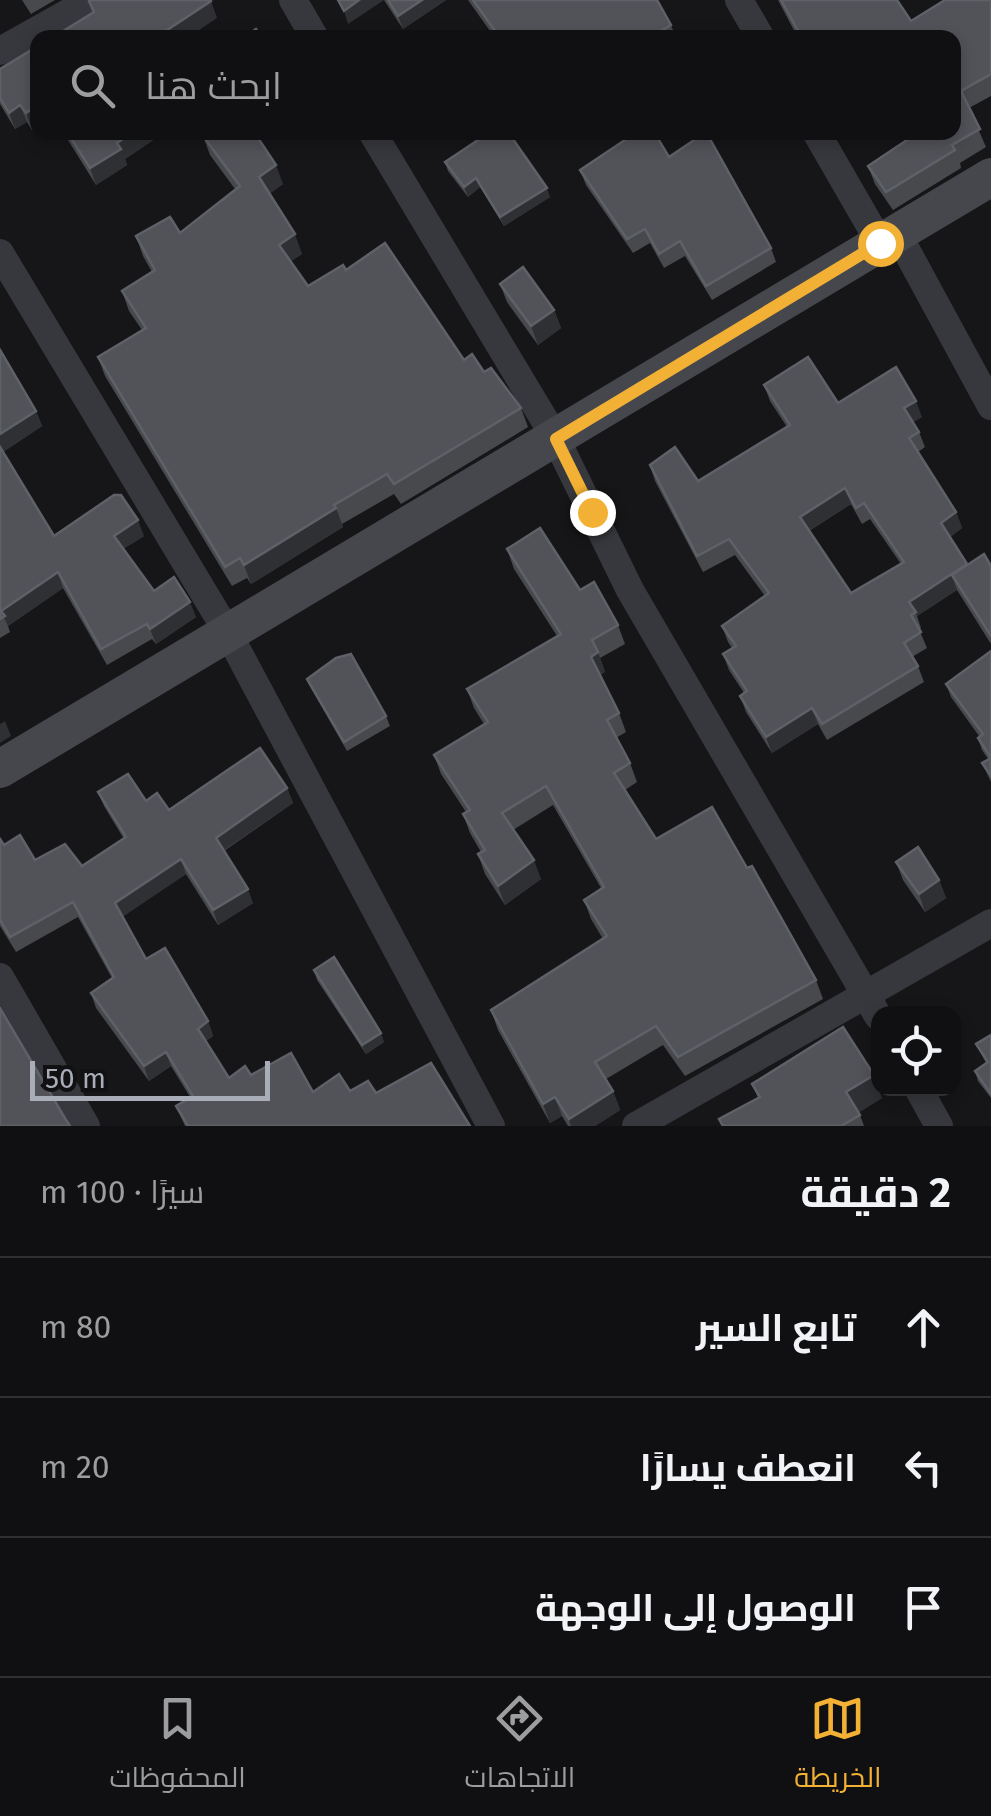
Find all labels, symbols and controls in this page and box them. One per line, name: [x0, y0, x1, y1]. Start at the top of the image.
search box: [30, 30, 961, 140]
icon: search: [65, 58, 120, 113]
text: ابحث هنا: [145, 63, 282, 109]
route start: [858, 221, 904, 267]
route end: [570, 490, 616, 536]
map controls: [871, 1006, 961, 1096]
button: locate: [871, 1006, 961, 1096]
scale bar: [30, 1056, 270, 1100]
text: 50 m: [45, 1062, 106, 1095]
text: 2 دقيقة: [801, 1168, 951, 1218]
text: سيرًا · 100 m: [40, 1173, 204, 1211]
icon: ahead: [896, 1300, 951, 1355]
text: تابع السير: [696, 1305, 856, 1351]
text: 80 m: [40, 1308, 111, 1346]
icon: left: [896, 1440, 951, 1495]
text: انعطف يسارًا: [640, 1445, 856, 1491]
text: 20 m: [40, 1448, 110, 1486]
icon: arrive: [896, 1580, 951, 1635]
text: الوصول إلى الوجهة: [535, 1585, 856, 1631]
tab: المحفوظات: [109, 1691, 246, 1803]
tab: الاتجاهات: [465, 1691, 575, 1803]
tab: الخريطة: [794, 1691, 882, 1803]

